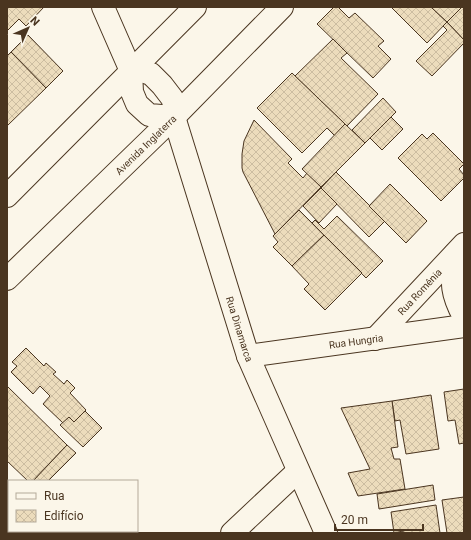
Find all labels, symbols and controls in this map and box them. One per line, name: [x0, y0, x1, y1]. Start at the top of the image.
north arrow: [8, 8, 48, 48]
text: N: [27, 14, 42, 29]
street label: Avenida Inglaterra: [113, 113, 178, 177]
street label: Rua Romênia: [395, 266, 444, 317]
street label: Rua Dinamarca: [224, 295, 255, 363]
street label: Rua Hungria: [328, 332, 384, 350]
legend: [8, 480, 138, 532]
text: Rua: [44, 489, 65, 503]
scale bar: [335, 506, 423, 532]
text: Edifício: [44, 509, 84, 523]
text: 20 m: [341, 513, 368, 527]

